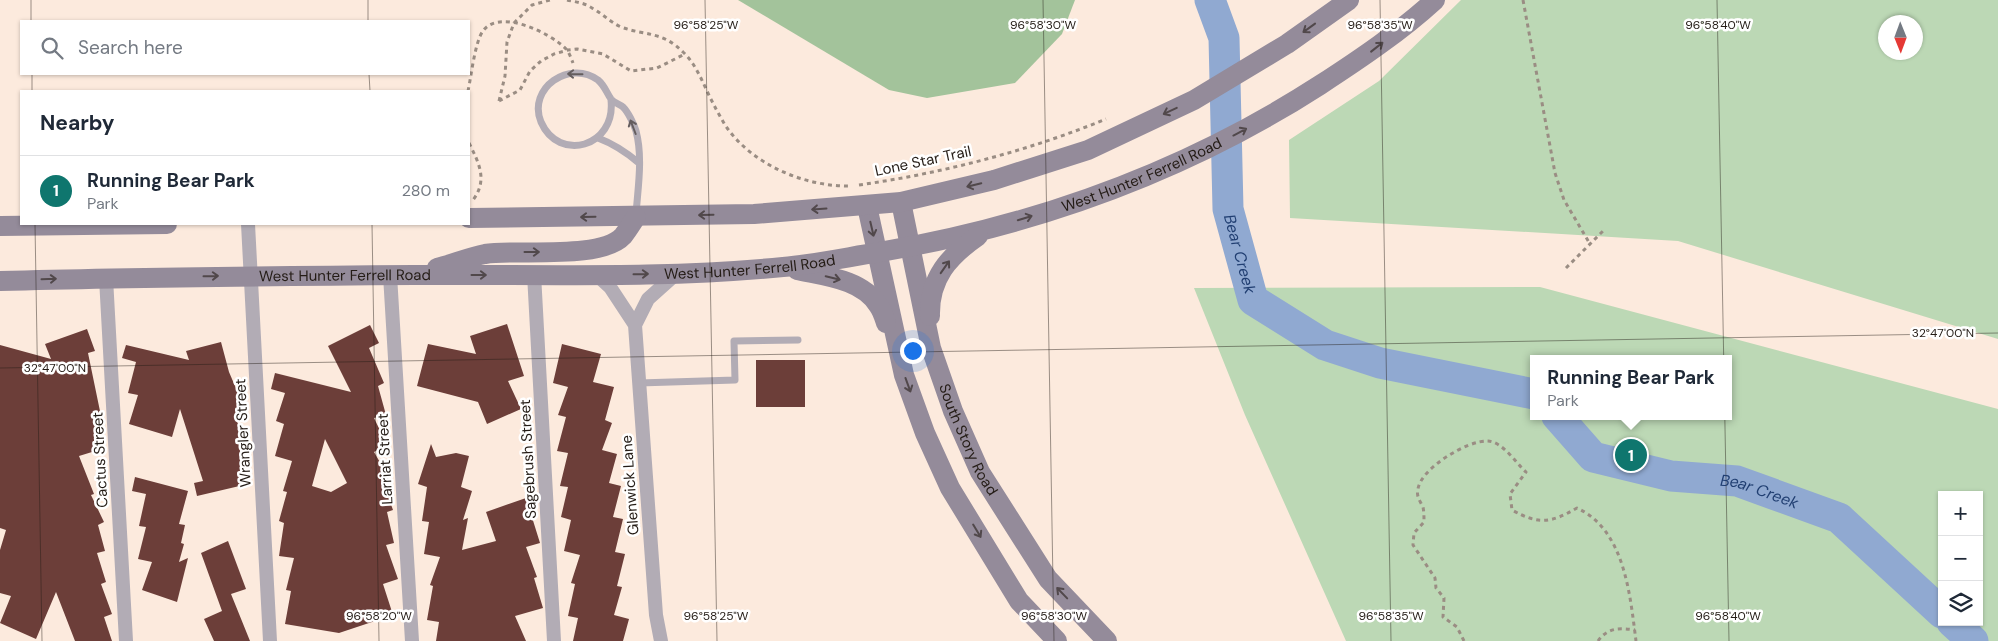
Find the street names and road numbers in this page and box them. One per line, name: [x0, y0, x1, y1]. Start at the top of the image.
street label: West Hunter Ferrell Road: [1059, 133, 1225, 217]
street label: Lone Star Trail: [873, 141, 973, 181]
street label: West Hunter Ferrell Road: [664, 250, 837, 284]
street label: West Hunter Ferrell Road: [259, 265, 431, 286]
street label: Wrangler Street: [230, 378, 256, 488]
street label: South Story Road: [934, 381, 1002, 499]
street label: Sagebrush Street: [515, 399, 541, 519]
street label: Cactus Street: [88, 412, 112, 508]
street label: Larriat Street: [373, 413, 397, 505]
street label: Glenwick Lane: [617, 434, 643, 536]

